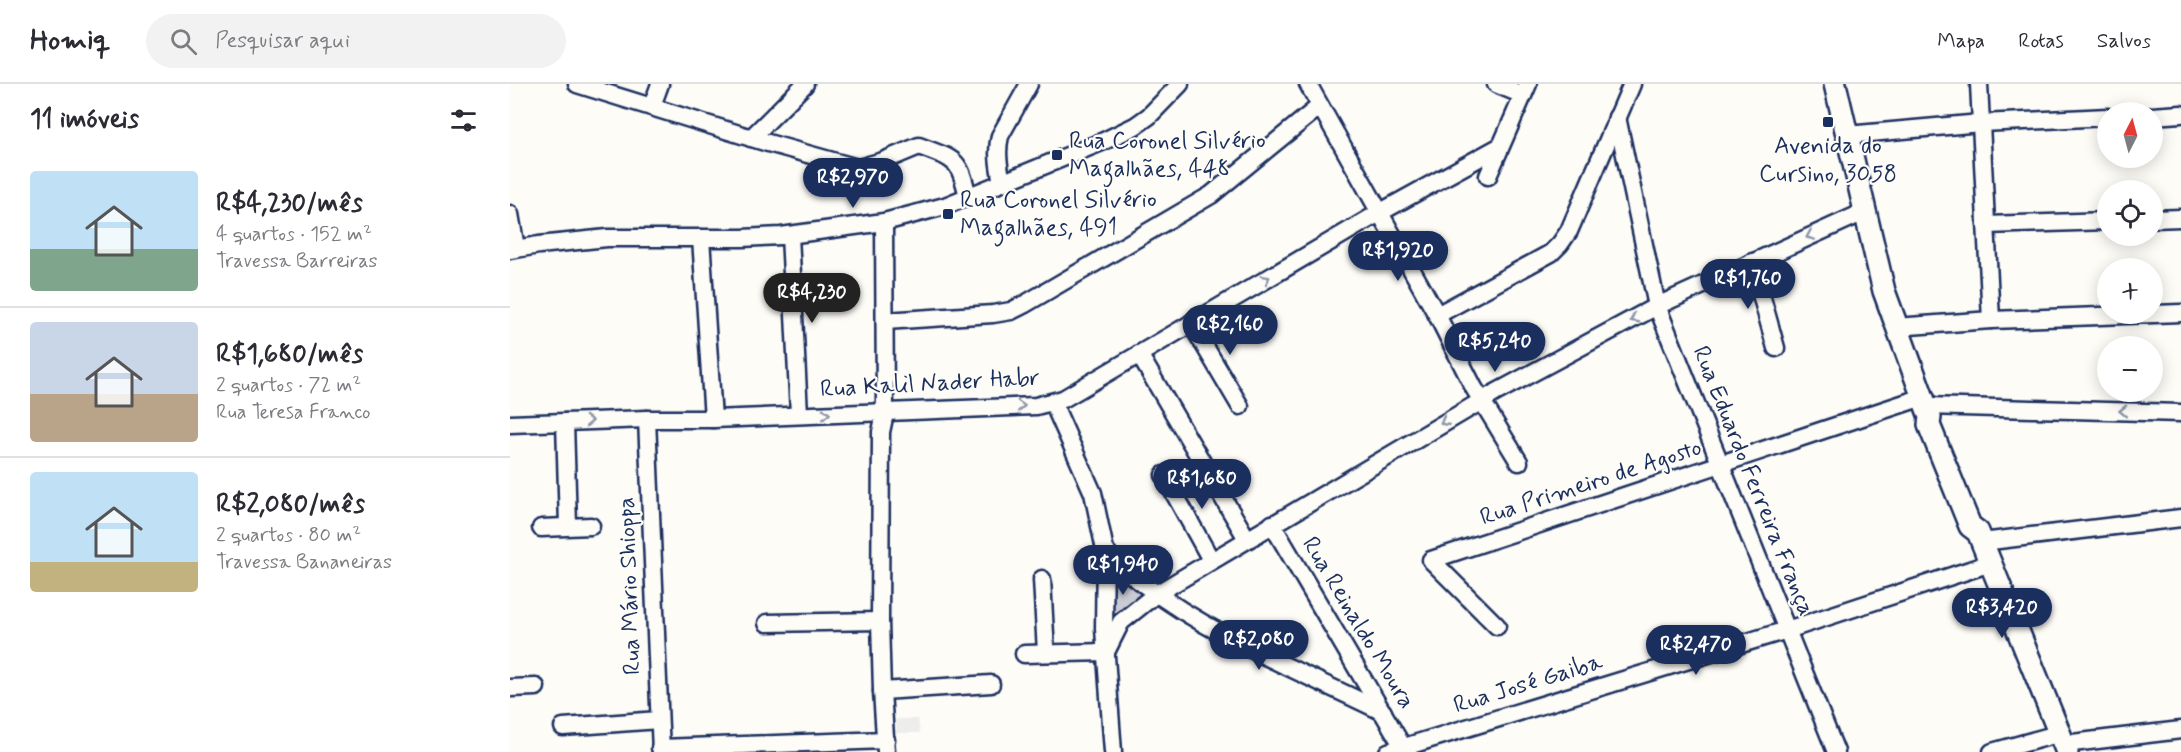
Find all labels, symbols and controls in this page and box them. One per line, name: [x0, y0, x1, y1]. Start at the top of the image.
search box: [146, 14, 566, 68]
text: Homiq: [30, 23, 110, 60]
icon: search: [167, 25, 200, 58]
text: Pesquisar aqui: [215, 27, 350, 55]
text: Mapa: [1937, 27, 1985, 55]
text: Rotas: [2018, 27, 2064, 55]
text: Salvos: [2097, 27, 2151, 55]
north arrow: [2097, 102, 2163, 168]
map controls: [2097, 102, 2163, 402]
text: 11 imóveis: [30, 103, 139, 137]
icon: filters: [447, 104, 480, 137]
marker: Avenida do Cursino, 3058: [1821, 115, 1835, 129]
place label: Rua Coronel Silvério Magalhães, 448: [1069, 126, 1266, 188]
place label: Avenida do Cursino, 3058: [1759, 131, 1897, 190]
marker: Rua Coronel Silvério Magalhães, 448: [1050, 148, 1064, 162]
pin: R$2,970: [798, 158, 908, 209]
text: R$2,970: [817, 164, 889, 191]
button: locate: [2097, 180, 2163, 246]
place label: Rua Coronel Silvério Magalhães, 491: [960, 185, 1157, 247]
text: R$4,230/mês: [216, 187, 363, 221]
icon: home: [78, 195, 150, 267]
marker: Rua Coronel Silvério Magalhães, 491: [941, 207, 955, 221]
text: 4 quartos · 152 m²: [216, 221, 372, 248]
one-way arrow: [1806, 228, 1817, 240]
pin: R$1,920: [1343, 231, 1453, 282]
text: R$1,920: [1362, 237, 1434, 264]
text: Travessa Barreiras: [216, 248, 378, 275]
button: +: [2097, 258, 2163, 324]
pin: R$1,760: [1693, 259, 1803, 310]
text: R$1,760: [1714, 265, 1782, 292]
pin: R$4,230: [757, 273, 867, 324]
one-way arrow: [1260, 275, 1270, 286]
text: R$4,230: [777, 279, 847, 306]
pin: R$2,160: [1175, 305, 1285, 356]
text: R$2,160: [1197, 311, 1263, 338]
one-way arrow: [1630, 312, 1640, 323]
pin: R$5,240: [1440, 322, 1550, 373]
text: R$5,240: [1458, 328, 1532, 355]
button: −: [2097, 336, 2163, 402]
text: R$1,680/mês: [216, 338, 363, 372]
street label: Rua Eduardo Ferreira França: [1685, 341, 1821, 621]
icon: home: [78, 346, 150, 418]
street label: Rua Kalil Nader Habr: [819, 363, 1041, 405]
text: 2 quartos · 72 m²: [216, 372, 361, 399]
text: Rua Teresa Franco: [216, 399, 370, 426]
one-way arrow: [1017, 400, 1026, 413]
one-way arrow: [2118, 405, 2127, 417]
one-way arrow: [822, 408, 831, 420]
one-way arrow: [585, 414, 594, 427]
one-way arrow: [1440, 415, 1450, 426]
street label: Rua Primeiro de Agosto: [1476, 433, 1706, 533]
pin: R$1,680: [1147, 459, 1257, 510]
text: R$1,680: [1167, 465, 1237, 492]
text: R$2,080/mês: [216, 488, 365, 522]
icon: home: [78, 496, 150, 568]
street label: Rua Mário Shioppa: [611, 496, 649, 676]
text: 2 quartos · 80 m²: [216, 522, 361, 549]
street label: Rua Reinaldo Moura: [1294, 531, 1422, 715]
pin: R$1,940: [1068, 545, 1178, 596]
text: Travessa Bananeiras: [216, 549, 392, 576]
text: R$1,940: [1087, 551, 1159, 578]
pin: R$3,420: [1947, 588, 2057, 639]
text: R$3,420: [1966, 594, 2038, 621]
pin: R$2,080: [1204, 620, 1314, 671]
pin: R$2,470: [1641, 625, 1751, 676]
text: R$2,080: [1224, 626, 1294, 653]
text: R$2,470: [1660, 631, 1732, 658]
street label: Rua José Gaiba: [1450, 646, 1607, 721]

